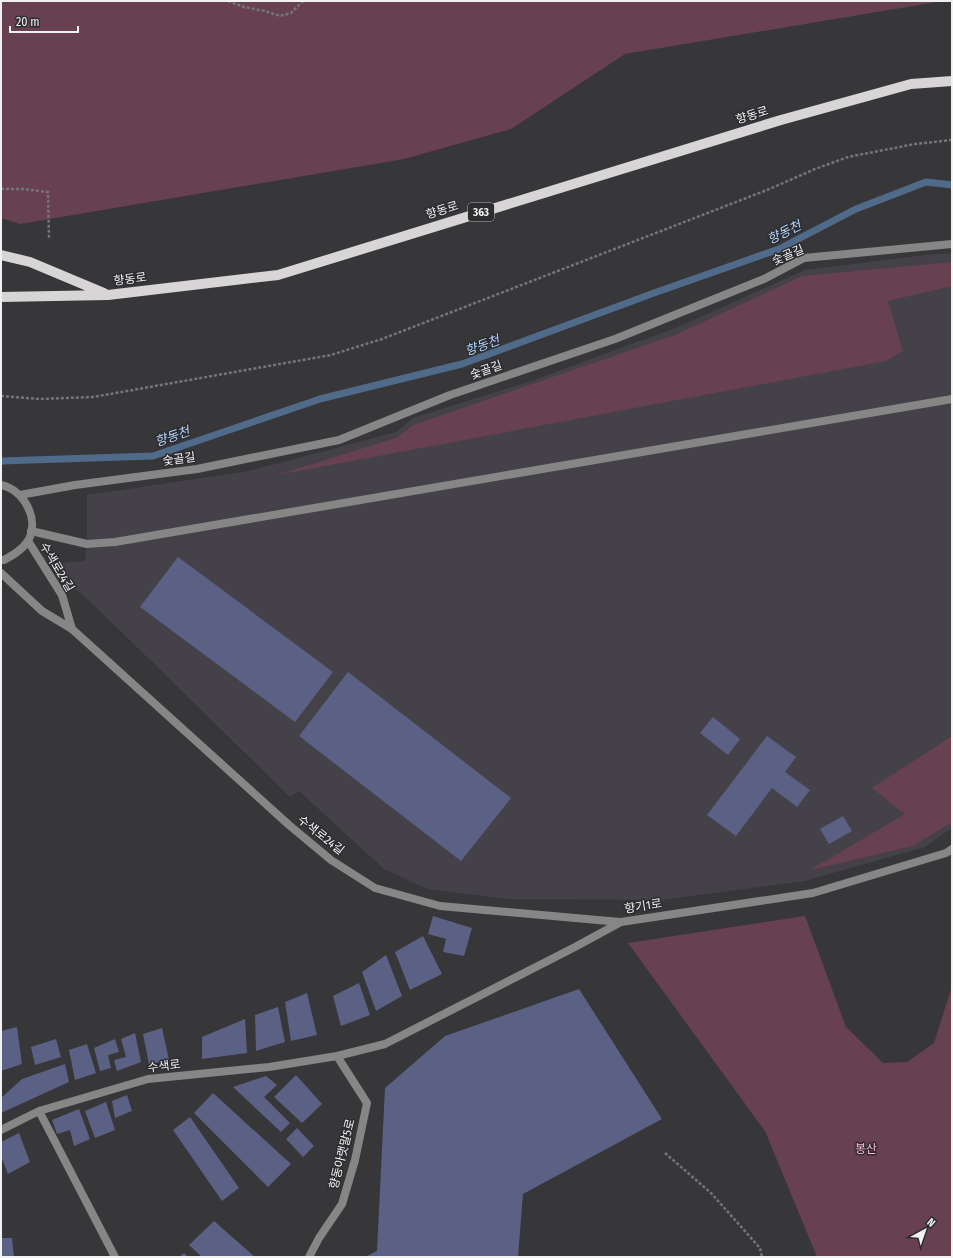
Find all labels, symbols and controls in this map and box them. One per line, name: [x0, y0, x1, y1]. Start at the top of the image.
scale bar: [10, 8, 78, 34]
text: 20 m: [16, 15, 40, 29]
street label: 향동로: [734, 103, 770, 127]
street label: 향동로: [424, 198, 460, 222]
road number: 363: [468, 203, 494, 221]
water label: 향동천: [765, 217, 805, 247]
street label: 숯골길: [770, 242, 806, 268]
street label: 향동로: [113, 270, 147, 288]
water label: 향동천: [463, 332, 503, 359]
street label: 숯골길: [468, 358, 504, 382]
water label: 향동천: [153, 423, 193, 449]
street label: 숯골길: [162, 450, 196, 468]
street label: 수색로24길: [37, 540, 77, 594]
street label: 수색로24길: [295, 813, 347, 857]
street label: 향기1로: [623, 896, 663, 916]
street label: 수색로: [147, 1057, 181, 1075]
street label: 향동아랫말5로: [327, 1117, 357, 1191]
park label: 봉산: [855, 1142, 877, 1156]
north arrow: [905, 1210, 945, 1250]
text: N: [924, 1216, 938, 1230]

